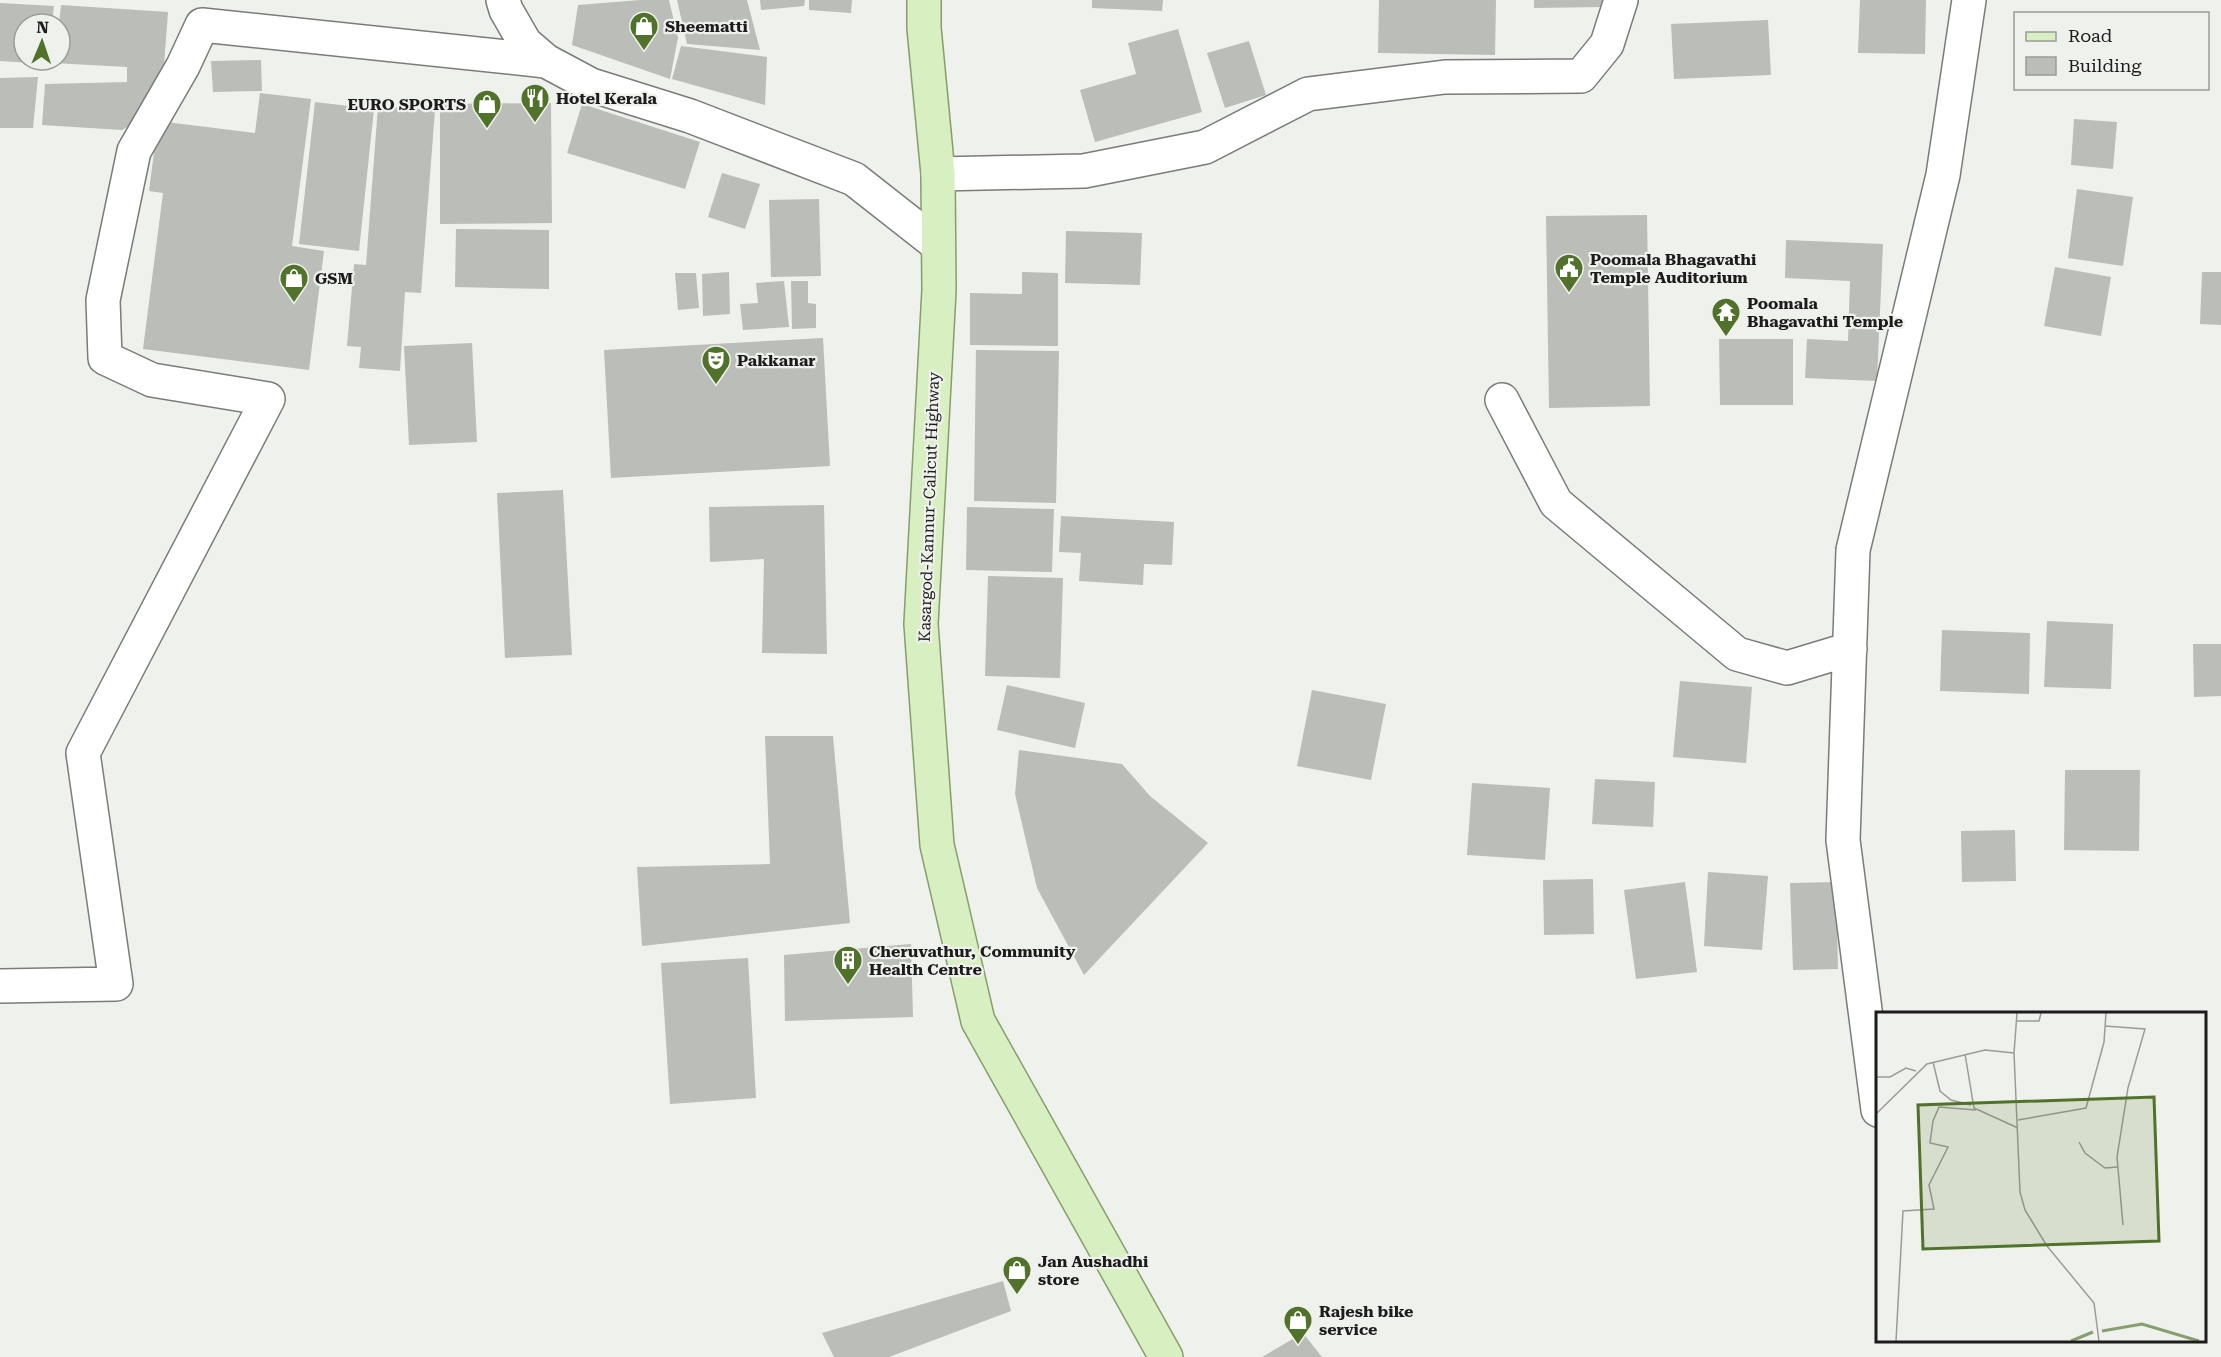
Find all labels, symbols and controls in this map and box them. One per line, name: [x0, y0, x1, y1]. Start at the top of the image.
shop icon: Sheematti: [628, 10, 660, 52]
north arrow: [12, 12, 72, 72]
legend: [2014, 12, 2209, 90]
place label: Sheematti: [665, 17, 749, 36]
text: N: [36, 18, 49, 37]
text: Road: [2068, 25, 2113, 46]
text: Building: [2068, 55, 2142, 76]
restaurant icon: Hotel Kerala: [519, 82, 551, 124]
shop icon: EURO SPORTS: [471, 88, 503, 130]
place label: Hotel Kerala: [556, 89, 658, 108]
place label: EURO SPORTS: [347, 95, 466, 114]
place label: Poomala Bhagavathi Temple Auditorium: [1590, 250, 1757, 287]
public building icon: Poomala Bhagavathi Temple Auditorium: [1553, 252, 1585, 294]
shop icon: GSM: [278, 262, 310, 304]
place label: GSM: [315, 269, 353, 288]
place label: Poomala Bhagavathi Temple: [1747, 294, 1903, 331]
temple icon: Poomala Bhagavathi Temple: [1710, 296, 1742, 338]
theatre icon: Pakkanar: [700, 344, 732, 386]
place label: Pakkanar: [737, 351, 816, 370]
street label: Kasargod-Kannur-Calicut Highway: [915, 371, 943, 642]
place label: Cheruvathur, Community Health Centre: [869, 942, 1076, 979]
building icon: Cheruvathur, Community Health Centre: [832, 944, 864, 986]
inset map: [1876, 1012, 2206, 1342]
place label: Jan Aushadhi store: [1038, 1252, 1149, 1289]
shop icon: Jan Aushadhi store: [1001, 1254, 1033, 1296]
place label: Rajesh bike service: [1319, 1302, 1413, 1339]
shop icon: Rajesh bike service: [1282, 1304, 1314, 1346]

